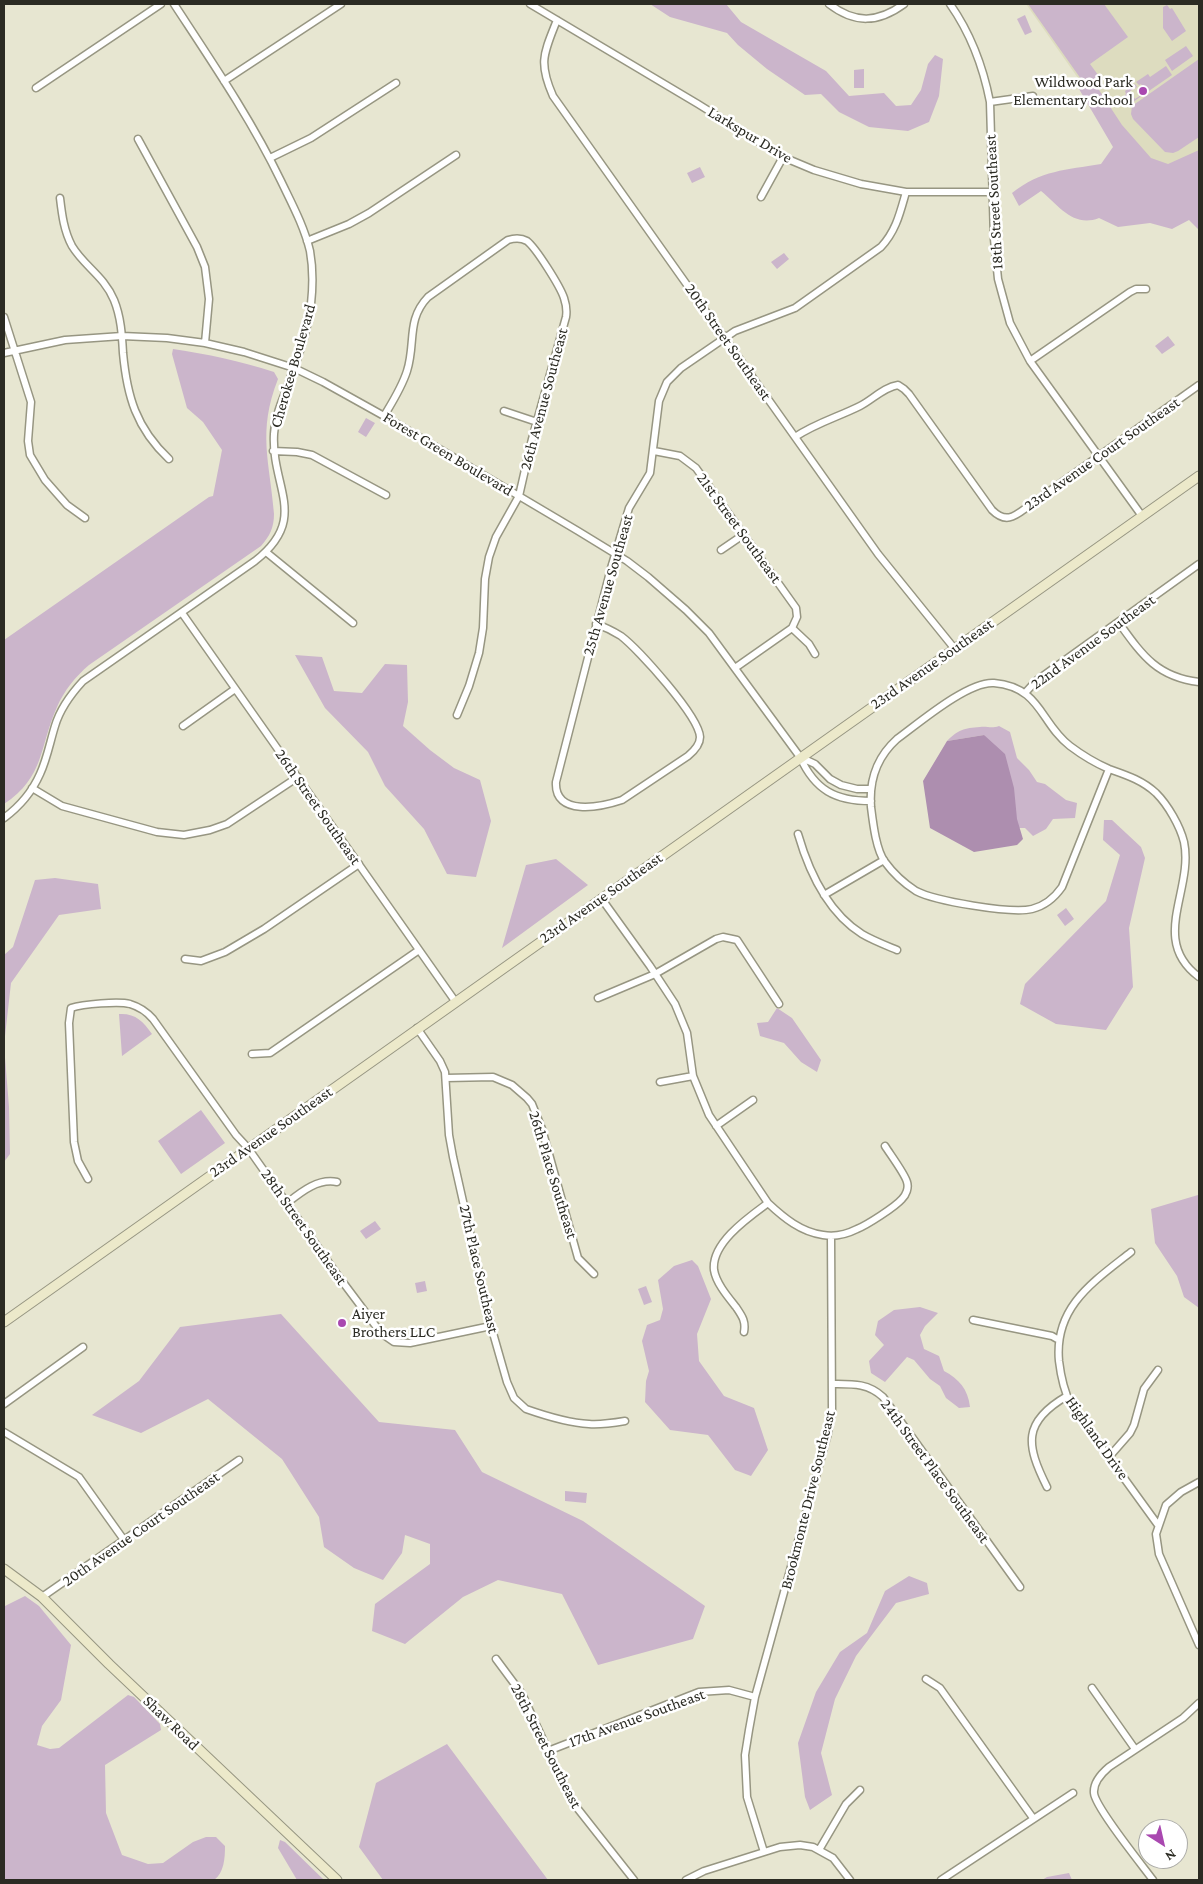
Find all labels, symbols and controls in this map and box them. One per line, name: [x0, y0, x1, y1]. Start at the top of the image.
place label: Wildwood Park Elementary School: [1013, 72, 1133, 110]
marker: Wildwood Park Elementary School: [1137, 85, 1149, 97]
street label: Larkspur Drive: [704, 102, 796, 168]
street label: 18th Street Southeast: [981, 134, 1007, 270]
street label: 20th Street Southeast: [681, 280, 775, 404]
street label: Cherokee Boulevard: [266, 302, 320, 430]
street label: 26th Avenue Southeast: [516, 326, 572, 472]
street label: 23rd Avenue Court Southeast: [1020, 393, 1184, 515]
street label: Forest Green Boulevard: [379, 408, 517, 500]
street label: 21st Street Southeast: [692, 469, 786, 587]
street label: 25th Avenue Southeast: [579, 512, 637, 658]
street label: 22nd Avenue Southeast: [1027, 590, 1159, 694]
street label: 23rd Avenue Southeast: [867, 614, 997, 714]
street label: 26th Street Southeast: [271, 745, 365, 869]
street label: 23rd Avenue Southeast: [536, 848, 666, 948]
street label: 23rd Avenue Southeast: [206, 1082, 336, 1182]
street label: 26th Place Southeast: [524, 1109, 582, 1241]
street label: 28th Street Southeast: [257, 1165, 351, 1289]
street label: 27th Place Southeast: [455, 1203, 503, 1335]
place label: Aiyer Brothers LLC: [352, 1304, 435, 1342]
marker: Aiyer Brothers LLC: [336, 1317, 348, 1329]
street label: Highland Drive: [1061, 1393, 1133, 1483]
street label: 24th Street Place Southeast: [876, 1395, 994, 1547]
street label: Brookmonte Drive Southeast: [776, 1408, 840, 1592]
street label: 20th Avenue Court Southeast: [59, 1467, 223, 1591]
street label: 28th Street Southeast: [506, 1680, 586, 1812]
street label: 17th Avenue Southeast: [566, 1684, 708, 1752]
street label: Shaw Road: [139, 1692, 203, 1754]
north arrow: [1138, 1819, 1188, 1869]
text: N: [1163, 1846, 1180, 1865]

